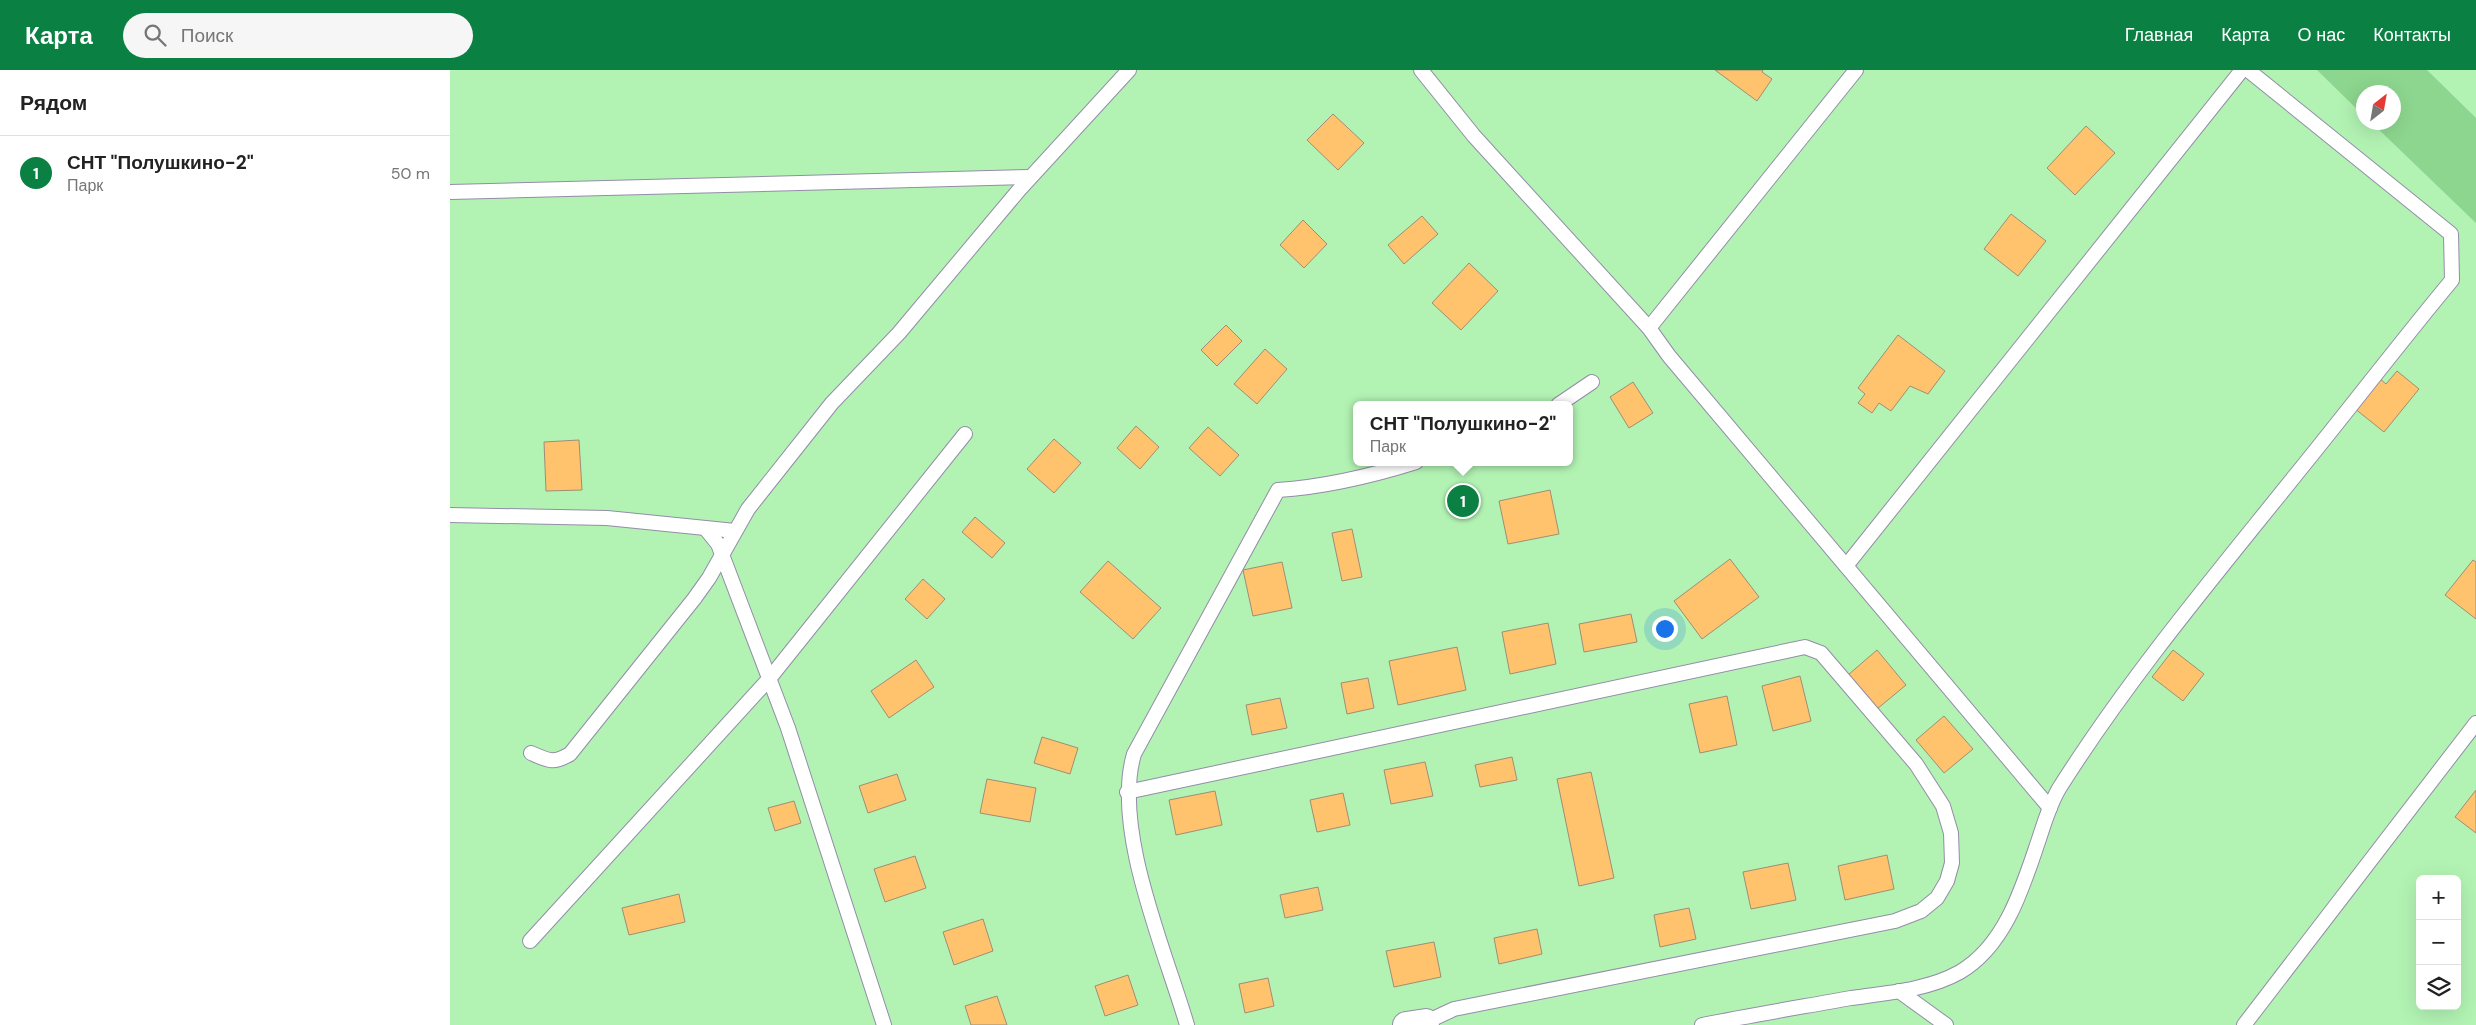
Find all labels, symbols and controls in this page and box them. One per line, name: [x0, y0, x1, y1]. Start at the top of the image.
search box: [123, 13, 473, 58]
text: Карта: [25, 20, 93, 51]
icon: search: [141, 21, 169, 49]
text: Поиск: [181, 23, 233, 48]
text: Главная: [2125, 23, 2193, 47]
text: Карта: [2221, 23, 2270, 47]
text: О нас: [2298, 23, 2345, 47]
text: Контакты: [2373, 23, 2451, 47]
north arrow: [2356, 85, 2401, 130]
text: Рядом: [20, 89, 87, 117]
text: СНТ "Полушкино-2": [67, 150, 254, 175]
text: 1: [33, 163, 39, 184]
text: 50 m: [391, 163, 430, 184]
text: Парк: [67, 175, 103, 196]
popup: [1353, 401, 1573, 466]
text: СНТ "Полушкино-2": [1370, 411, 1556, 436]
text: Парк: [1370, 436, 1406, 457]
pin: 1: [1447, 482, 1479, 520]
your location: [1652, 616, 1678, 642]
map controls: [2416, 875, 2461, 1010]
button: +: [2416, 875, 2461, 920]
button: −: [2416, 920, 2461, 965]
button: layers: [2416, 965, 2461, 1010]

